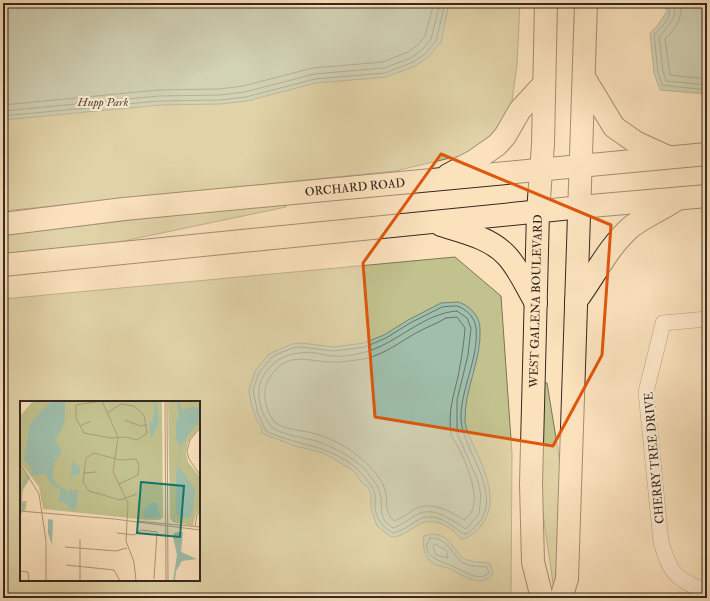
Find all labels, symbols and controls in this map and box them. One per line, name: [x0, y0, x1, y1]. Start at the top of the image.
park label: Hupp Park: [77, 95, 128, 110]
street label: ORCHARD ROAD: [304, 175, 406, 200]
street label: WEST GALENA BOULEVARD: [526, 214, 546, 389]
street label: CHERRY TREE DRIVE: [641, 391, 668, 525]
inset map: [20, 401, 200, 581]

